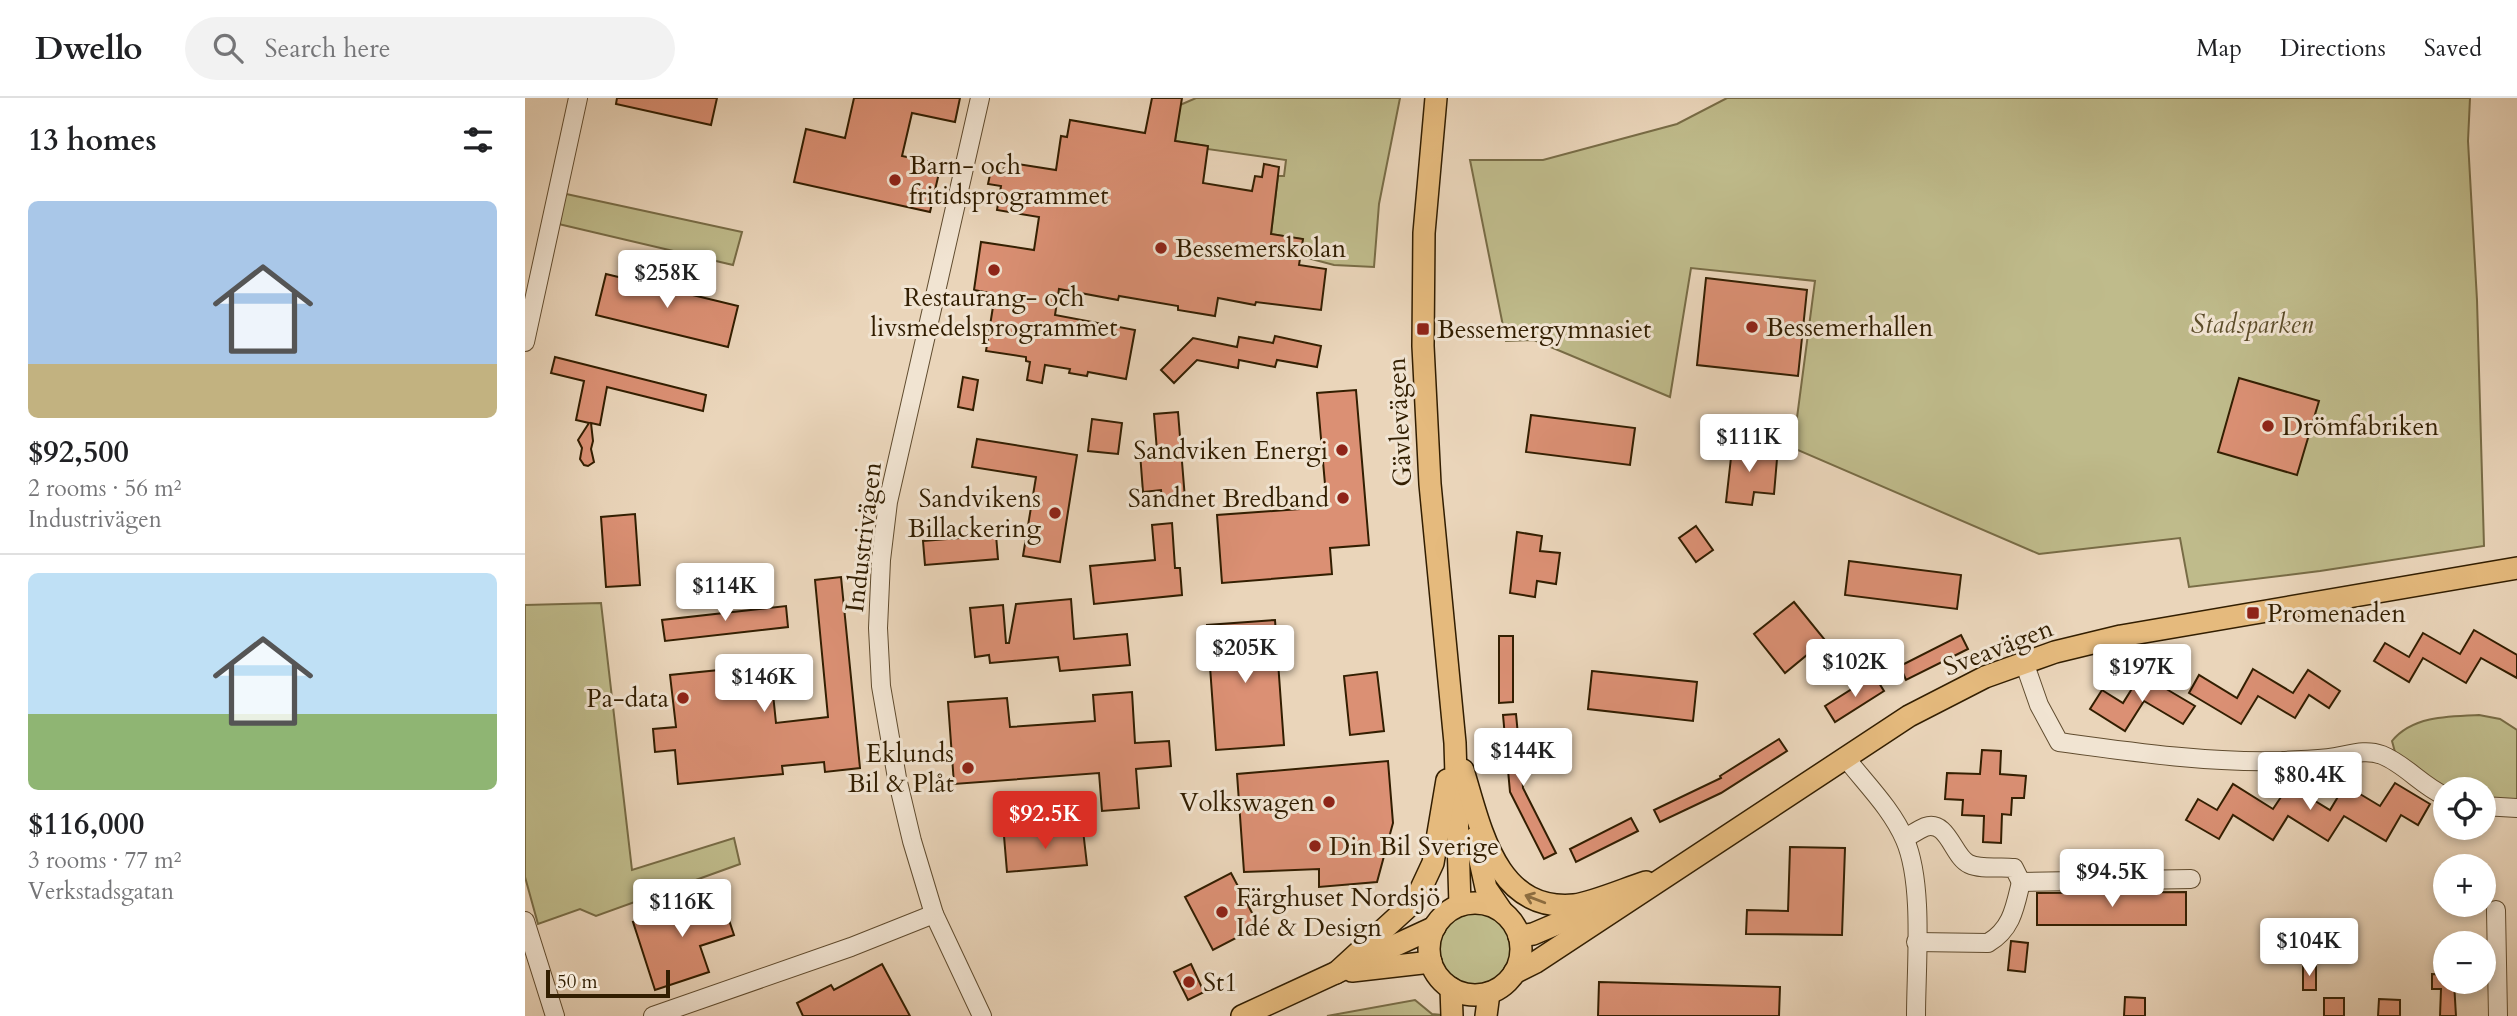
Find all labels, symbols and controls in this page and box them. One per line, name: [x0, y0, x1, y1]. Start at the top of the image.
search box: [185, 17, 675, 80]
text: Dwello: [35, 26, 143, 71]
icon: search: [209, 29, 247, 67]
text: Search here: [265, 31, 391, 66]
text: Map: [2196, 32, 2242, 65]
text: Directions: [2280, 32, 2386, 65]
text: Saved: [2424, 32, 2482, 65]
text: 13 homes: [28, 120, 157, 161]
icon: filters: [459, 121, 497, 159]
place label: Barn- och fritidsprogrammet: [909, 148, 1108, 213]
marker: Barn- och fritidsprogrammet: [887, 172, 903, 188]
place label: Bessemerskolan: [1175, 231, 1346, 266]
marker: Bessemerskolan: [1153, 240, 1169, 256]
icon: home: [200, 246, 326, 372]
pin: $258K: [618, 250, 716, 310]
text: $258K: [634, 257, 700, 288]
marker: Restaurang- och livsmedelsprogrammet: [986, 262, 1002, 278]
place label: Restaurang- och livsmedelsprogrammet: [870, 280, 1118, 345]
park label: Stadsparken: [2191, 307, 2314, 342]
place label: Bessemerhallen: [1766, 310, 1933, 345]
place label: Bessemergymnasiet: [1437, 312, 1651, 347]
marker: Bessemerhallen: [1744, 319, 1760, 335]
marker: Bessemergymnasiet: [1415, 321, 1431, 337]
street label: Gävlevägen: [1379, 356, 1420, 487]
place label: Drömfabriken: [2282, 409, 2439, 444]
pin: $111K: [1700, 414, 1798, 474]
marker: Drömfabriken: [2260, 418, 2276, 434]
text: $111K: [1716, 421, 1782, 452]
text: $92,500: [28, 432, 129, 473]
place label: Sandviken Energi: [1133, 433, 1328, 468]
marker: Sandviken Energi: [1334, 442, 1350, 458]
street label: Industrivägen: [837, 460, 890, 614]
text: 2 rooms · 56 m²: [28, 473, 181, 504]
place label: Sandvikens Billackering: [908, 481, 1041, 546]
place label: Sandnet Bredband: [1128, 481, 1329, 516]
marker: Sandnet Bredband: [1335, 490, 1351, 506]
text: Industrivägen: [28, 504, 162, 535]
marker: Sandvikens Billackering: [1047, 505, 1063, 521]
pin: $114K: [676, 564, 774, 623]
text: $114K: [692, 570, 758, 601]
place label: Promenaden: [2267, 596, 2406, 631]
marker: Promenaden: [2245, 605, 2261, 621]
street label: Sveavägen: [1938, 610, 2058, 684]
icon: home: [200, 618, 326, 744]
pin: $205K: [1196, 626, 1294, 685]
text: $205K: [1212, 632, 1278, 663]
pin: $102K: [1806, 640, 1904, 699]
pin: $197K: [2093, 644, 2191, 704]
text: $102K: [1822, 646, 1888, 677]
text: $197K: [2109, 651, 2175, 682]
pin: $146K: [715, 654, 813, 714]
text: $146K: [731, 661, 797, 692]
place label: Pa-data: [586, 681, 669, 716]
marker: Pa-data: [675, 690, 691, 706]
pin: $144K: [1474, 728, 1572, 788]
text: $144K: [1490, 735, 1556, 766]
place label: Eklunds Bil & Plåt: [848, 736, 954, 801]
pin: $80.4K: [2253, 752, 2367, 812]
text: $80.4K: [2274, 759, 2346, 790]
marker: Eklunds Bil & Plåt: [960, 760, 976, 776]
map controls: [2433, 777, 2496, 994]
button: locate: [2433, 777, 2496, 840]
place label: Volkswagen: [1179, 785, 1315, 820]
pin: $92.5K: [988, 792, 1102, 851]
marker: Volkswagen: [1321, 794, 1337, 810]
text: $92.5K: [1009, 798, 1081, 829]
text: $116,000: [28, 804, 144, 845]
place label: Din Bil Sverige: [1329, 829, 1499, 864]
marker: Din Bil Sverige: [1307, 838, 1323, 854]
text: 3 rooms · 77 m²: [28, 845, 181, 876]
pin: $94.5K: [2055, 850, 2169, 909]
button: +: [2433, 854, 2496, 917]
text: $94.5K: [2076, 856, 2148, 887]
text: Verkstadsgatan: [28, 876, 174, 907]
pin: $116K: [633, 880, 731, 939]
place label: Färghuset Nordsjö Idé & Design: [1236, 880, 1440, 945]
text: $116K: [649, 886, 715, 917]
one-way arrow: [1525, 892, 1547, 905]
marker: Färghuset Nordsjö Idé & Design: [1214, 904, 1230, 920]
pin: $104K: [2260, 918, 2358, 978]
text: $104K: [2276, 925, 2342, 956]
button: −: [2433, 931, 2496, 994]
place label: St1: [1203, 965, 1238, 1000]
scale bar: [546, 967, 670, 999]
text: 50 m: [557, 969, 598, 995]
marker: St1: [1181, 974, 1197, 990]

